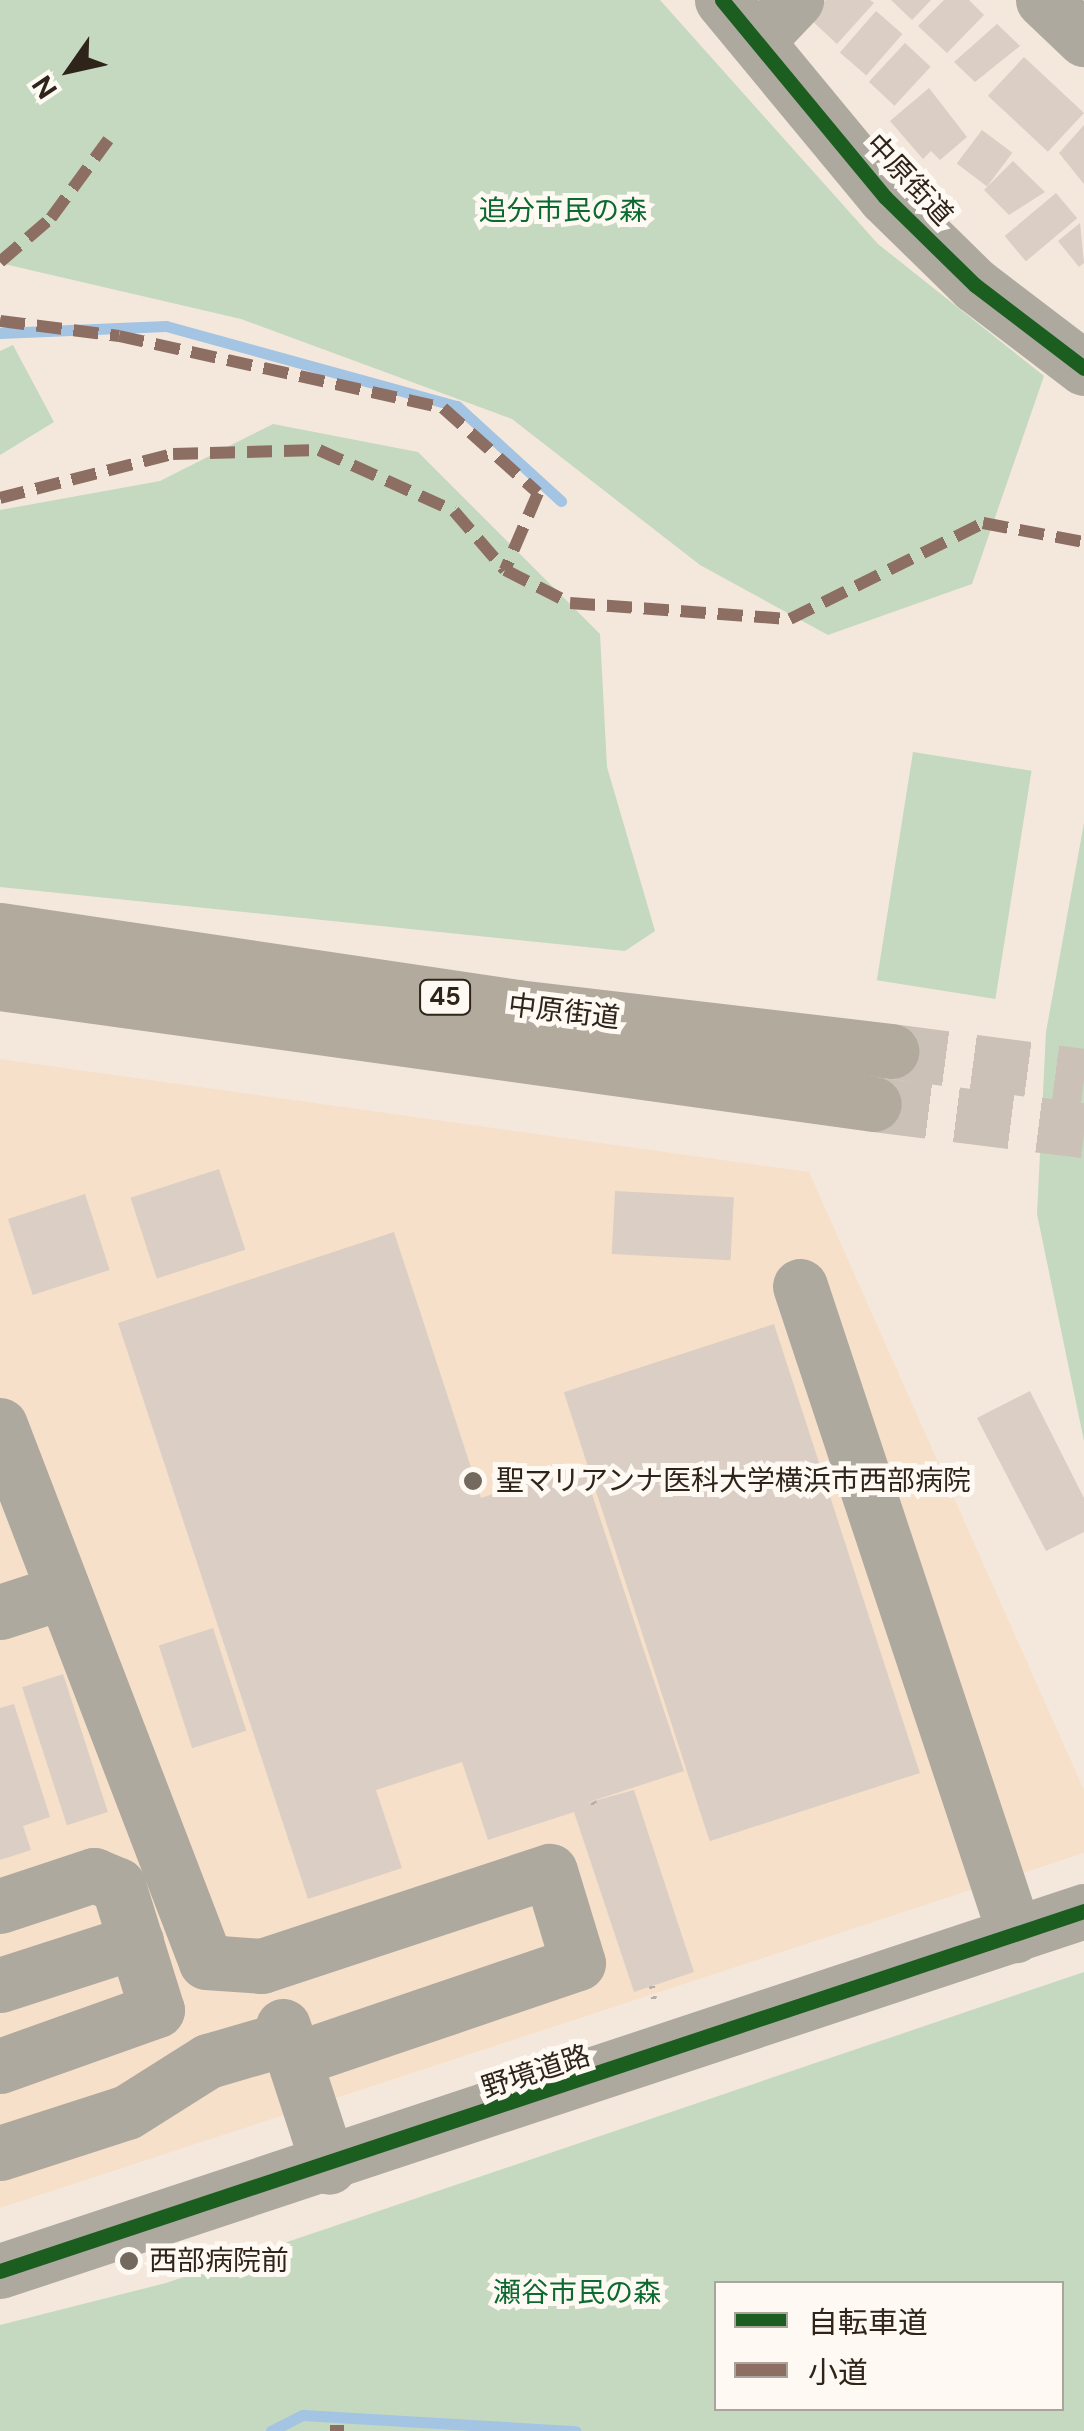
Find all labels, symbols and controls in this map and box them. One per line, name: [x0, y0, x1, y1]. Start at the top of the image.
north arrow: [20, 20, 120, 120]
text: N: [24, 68, 66, 106]
street label: 中原街道: [859, 128, 959, 232]
park label: 追分市民の森: [479, 194, 647, 228]
road number: 45: [418, 977, 472, 1017]
street label: 中原街道: [506, 989, 622, 1035]
place label: 聖マリアンナ医科大学横浜市西部病院: [496, 1464, 972, 1498]
marker: 聖マリアンナ医科大学横浜市西部病院: [460, 1468, 486, 1494]
street label: 野境道路: [478, 2039, 594, 2105]
place label: 西部病院前: [149, 2244, 289, 2278]
marker: 西部病院前: [118, 2250, 140, 2272]
park label: 瀬谷市民の森: [493, 2276, 661, 2310]
legend: [714, 2281, 1064, 2411]
text: 自転車道: [808, 2303, 928, 2342]
text: 小道: [808, 2353, 868, 2392]

